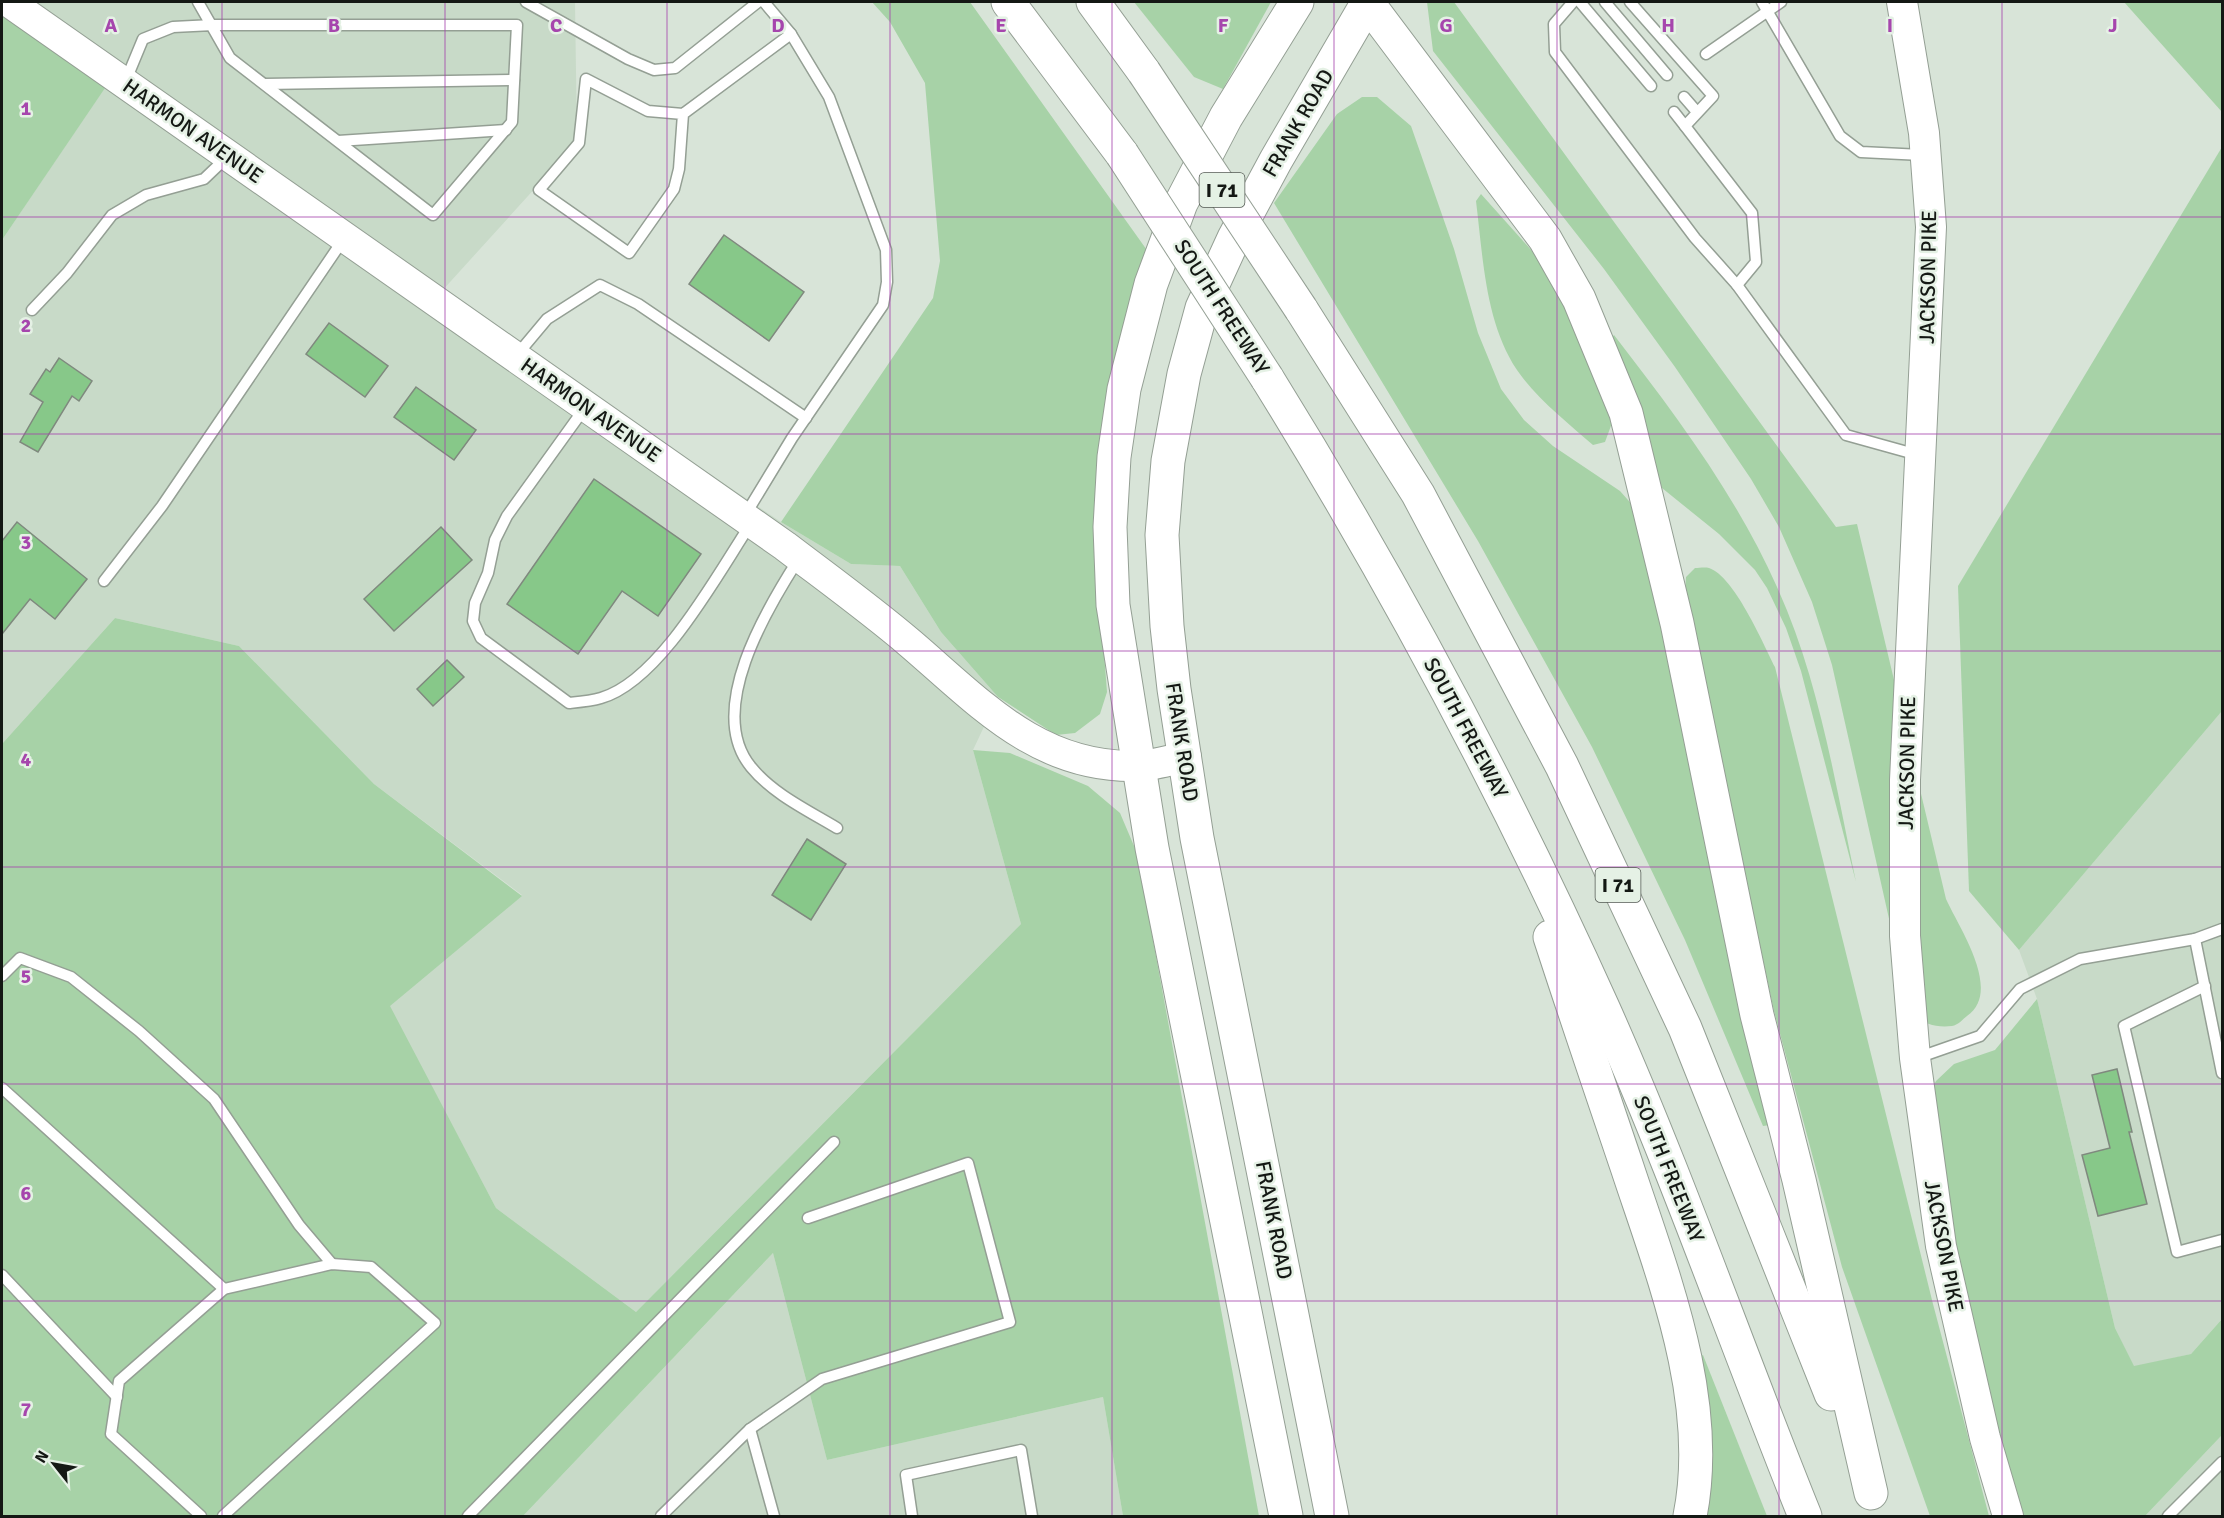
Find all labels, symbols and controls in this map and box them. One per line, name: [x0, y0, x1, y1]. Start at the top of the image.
text: A: [105, 13, 118, 38]
text: B: [328, 13, 340, 38]
text: C: [550, 13, 562, 38]
text: D: [771, 13, 785, 38]
text: E: [995, 13, 1007, 38]
text: F: [1218, 13, 1229, 38]
text: G: [1439, 13, 1453, 38]
text: H: [1661, 13, 1675, 38]
text: I: [1887, 13, 1893, 38]
text: J: [2108, 13, 2118, 38]
street label: FRANK ROAD: [1257, 64, 1339, 182]
street label: HARMON AVENUE: [118, 73, 268, 189]
text: 1: [21, 96, 32, 121]
road number: I 71: [1200, 173, 1244, 207]
street label: JACKSON PIKE: [1914, 210, 1942, 344]
street label: SOUTH FREEWAY: [1169, 235, 1275, 380]
text: 2: [21, 313, 31, 338]
street label: HARMON AVENUE: [516, 352, 666, 468]
text: 3: [21, 530, 31, 555]
street label: SOUTH FREEWAY: [1418, 653, 1514, 803]
street label: FRANK ROAD: [1160, 681, 1204, 803]
street label: JACKSON PIKE: [1893, 696, 1921, 830]
text: 4: [21, 747, 32, 772]
road number: I 71: [1596, 868, 1640, 902]
text: 5: [21, 964, 31, 989]
street label: SOUTH FREEWAY: [1628, 1092, 1710, 1246]
street label: FRANK ROAD: [1250, 1159, 1298, 1281]
street label: JACKSON PIKE: [1918, 1178, 1970, 1314]
text: 6: [21, 1181, 32, 1206]
text: 7: [21, 1397, 32, 1422]
north arrow: [24, 1434, 84, 1494]
text: N: [31, 1447, 53, 1467]

